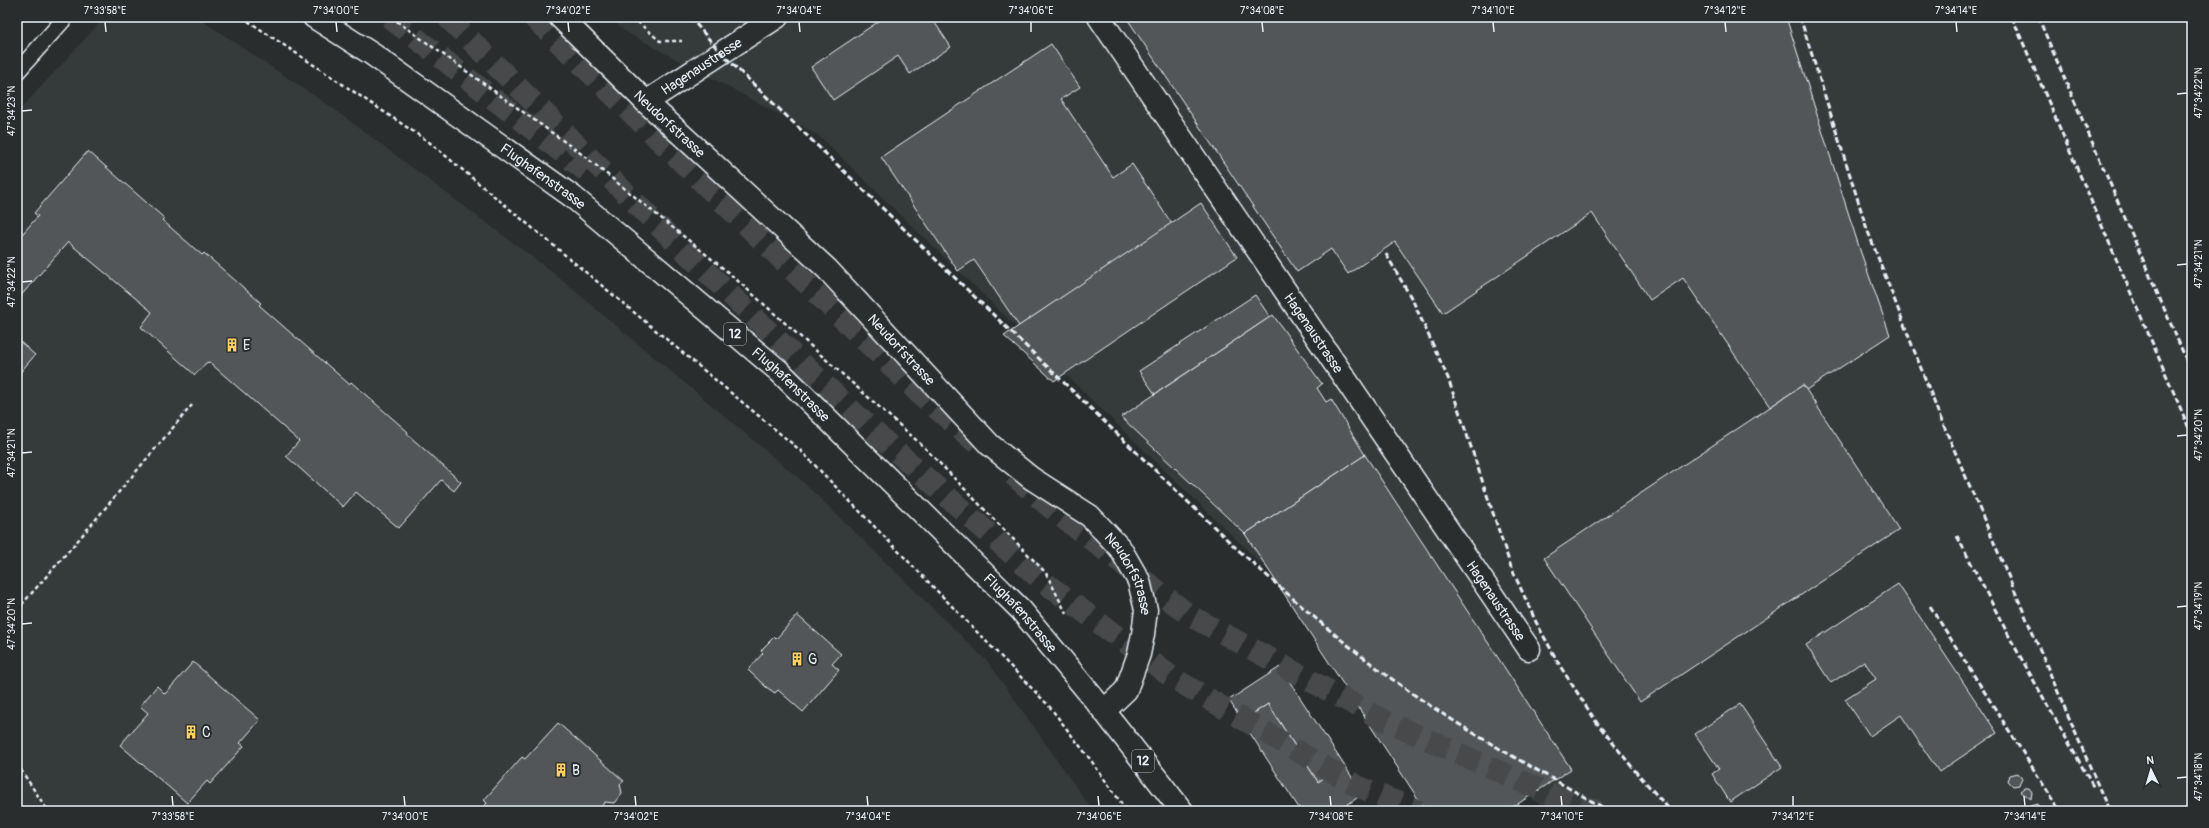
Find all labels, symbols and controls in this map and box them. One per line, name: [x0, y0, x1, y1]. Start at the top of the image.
text: 7°33'58"E: [84, 5, 126, 17]
text: 7°34'00"E: [313, 5, 359, 17]
text: 7°34'02"E: [546, 5, 590, 17]
text: 7°34'04"E: [777, 5, 821, 17]
text: 7°34'06"E: [1009, 5, 1053, 17]
text: 7°34'08"E: [1240, 5, 1284, 17]
text: 7°34'10"E: [1471, 5, 1515, 17]
text: 7°34'12"E: [1704, 5, 1746, 17]
text: 7°34'14"E: [1935, 5, 1977, 17]
street label: Hagenaustrasse: [658, 34, 745, 99]
text: 47°34'22"N: [2193, 67, 2205, 118]
text: 47°34'23"N: [6, 86, 18, 136]
street label: Neudorfstrasse: [630, 86, 709, 161]
street label: Flughafenstrasse: [497, 140, 589, 213]
text: 47°34'21"N: [2193, 239, 2205, 289]
text: 47°34'22"N: [6, 256, 18, 307]
street label: Hagenaustrasse: [1281, 290, 1347, 376]
street label: Neudorfstrasse: [864, 310, 939, 389]
road number: 12: [724, 323, 746, 345]
building icon: E: [224, 337, 240, 353]
place label: E: [243, 337, 250, 354]
street label: Flughafenstrasse: [749, 343, 834, 425]
text: 47°34'20"N: [2193, 409, 2205, 461]
text: 47°34'21"N: [6, 428, 18, 478]
street label: Neudorfstrasse: [1101, 529, 1155, 616]
street label: Hagenaustrasse: [1463, 557, 1529, 644]
street label: Flughafenstrasse: [980, 570, 1061, 656]
text: 47°34'19"N: [2193, 581, 2205, 630]
text: 47°34'20"N: [6, 598, 18, 650]
building icon: G: [789, 651, 805, 667]
place label: G: [808, 651, 817, 668]
building icon: C: [183, 724, 199, 740]
place label: C: [202, 724, 211, 741]
road number: 12: [1132, 750, 1154, 772]
north arrow: [2131, 750, 2171, 790]
text: 47°34'18"N: [2193, 752, 2205, 801]
text: N: [2146, 754, 2155, 767]
building icon: B: [553, 762, 569, 778]
place label: B: [572, 762, 580, 779]
text: 7°33'58"E: [152, 811, 194, 823]
text: 7°34'00"E: [382, 811, 428, 823]
text: 7°34'02"E: [614, 811, 658, 823]
text: 7°34'04"E: [846, 811, 890, 823]
text: 7°34'06"E: [1077, 811, 1121, 823]
text: 7°34'08"E: [1309, 811, 1353, 823]
text: 7°34'10"E: [1540, 811, 1584, 823]
text: 7°34'12"E: [1772, 811, 1814, 823]
text: 7°34'14"E: [2004, 811, 2046, 823]

